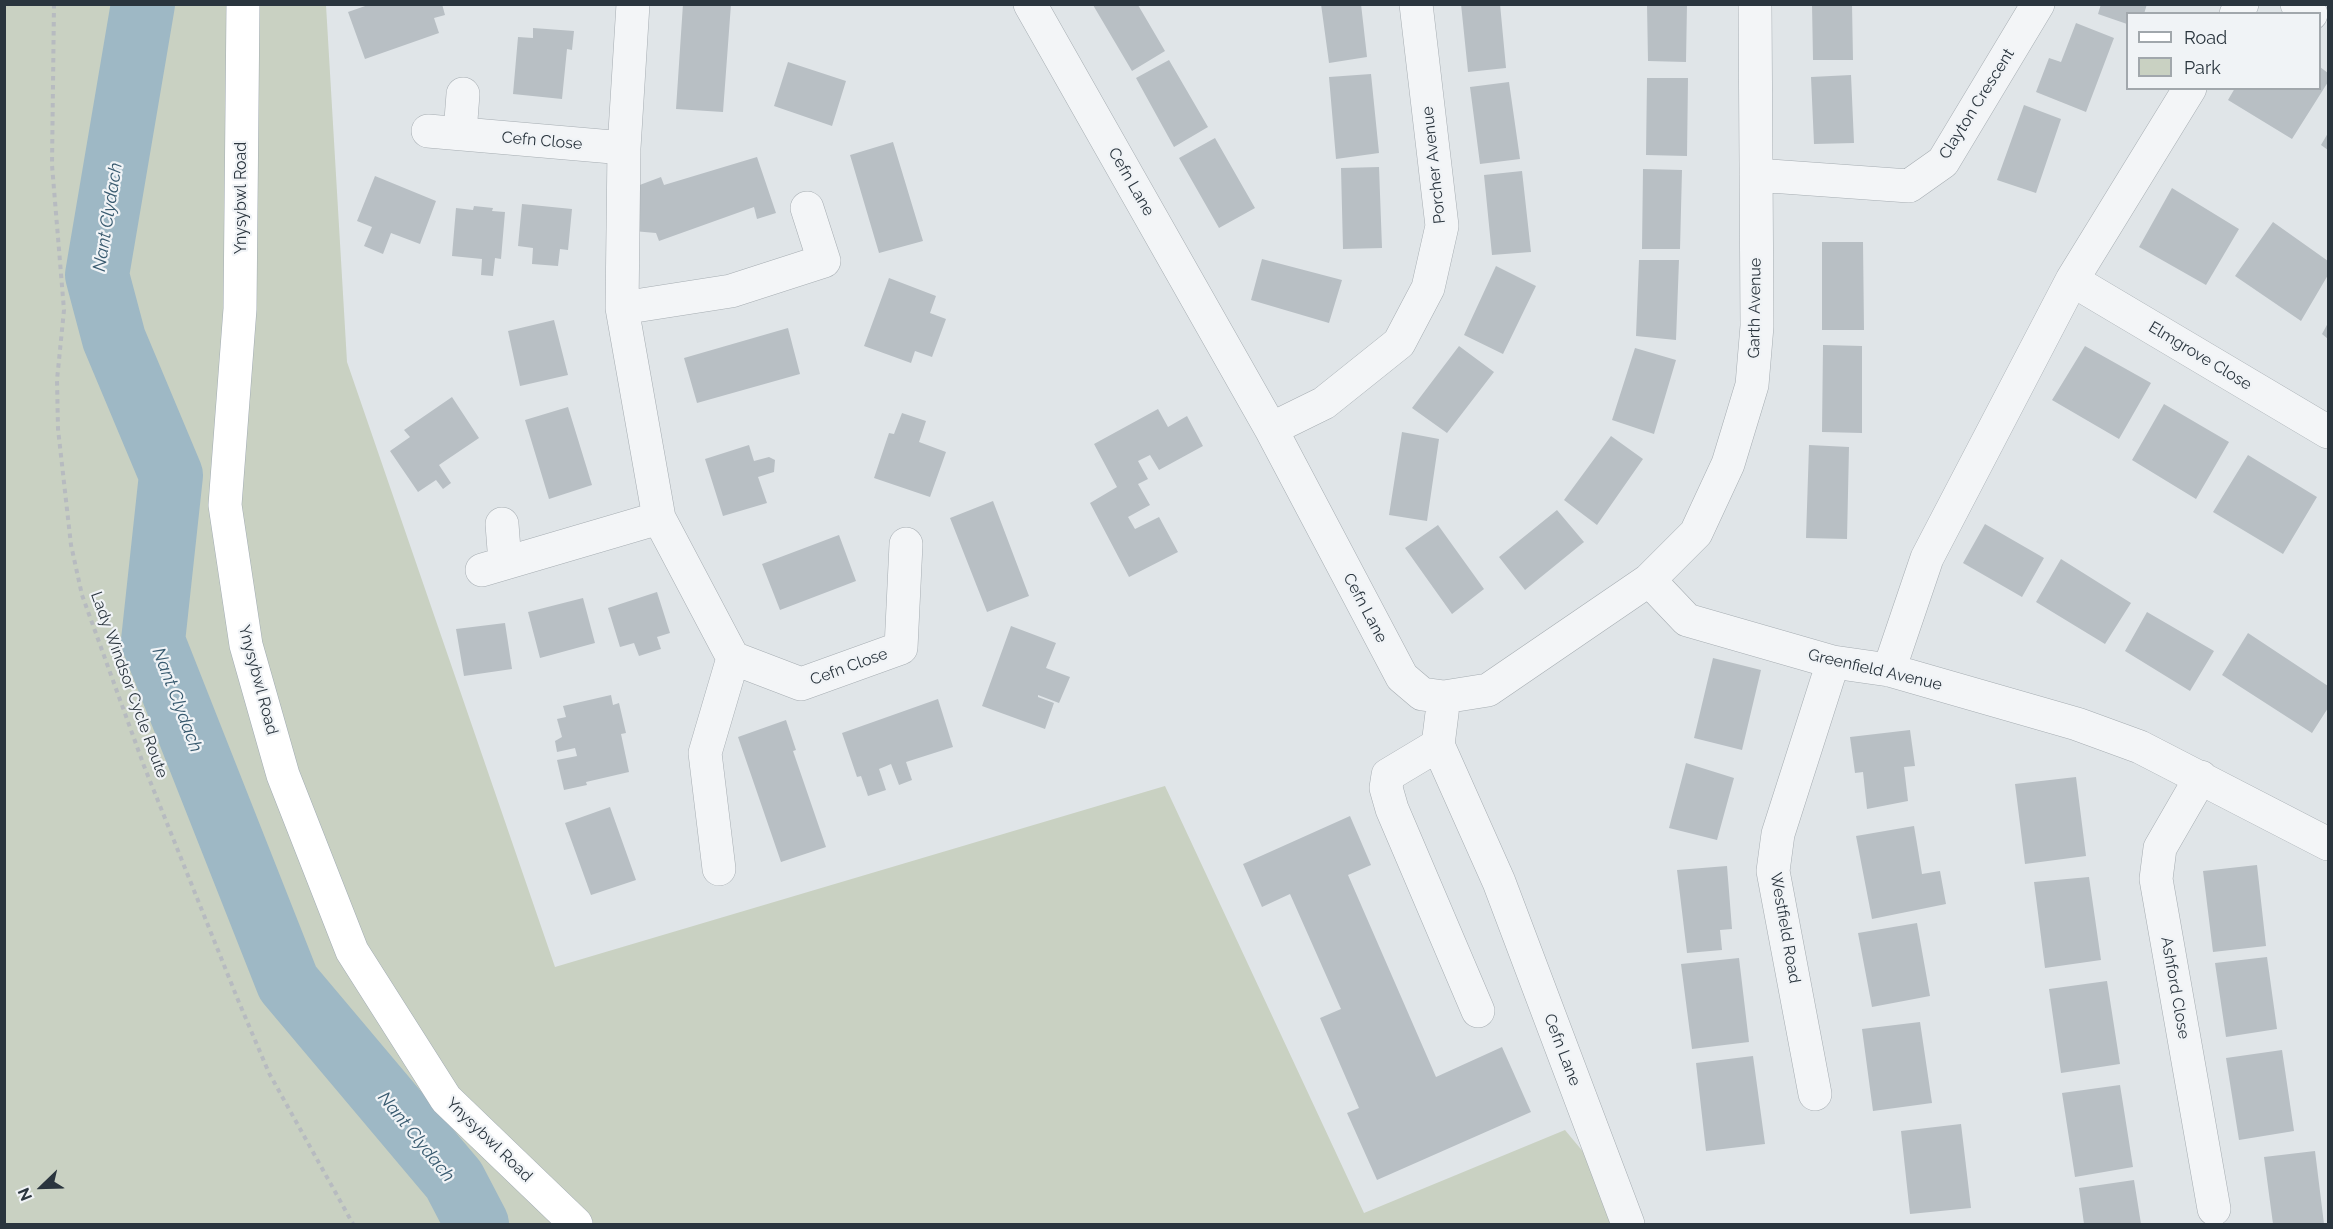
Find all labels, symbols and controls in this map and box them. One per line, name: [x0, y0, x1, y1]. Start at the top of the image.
legend: [2126, 12, 2321, 90]
text: Road: [2184, 27, 2227, 48]
street label: Clayton Crescent: [1935, 45, 2019, 163]
text: Park: [2184, 57, 2221, 78]
street label: Porcher Avenue: [1418, 105, 1450, 225]
street label: Cefn Close: [501, 128, 583, 154]
street label: Ynysybwl Road: [231, 142, 251, 254]
street label: Cefn Lane: [1104, 144, 1158, 220]
water label: Nant Clydach: [89, 161, 127, 273]
street label: Garth Avenue: [1745, 257, 1765, 359]
street label: Elmgrove Close: [2145, 318, 2255, 394]
street label: Cefn Lane: [1339, 570, 1391, 646]
street label: Lady Windsor Cycle Route: [86, 589, 172, 781]
street label: Ynysybwl Road: [234, 623, 282, 737]
street label: Cefn Close: [808, 644, 890, 690]
water label: Nant Clydach: [147, 645, 207, 755]
street label: Greenfield Avenue: [1806, 645, 1944, 695]
street label: Westfield Road: [1766, 871, 1804, 985]
street label: Ashford Close: [2157, 935, 2193, 1041]
street label: Cefn Lane: [1539, 1011, 1585, 1089]
water label: Nant Clydach: [373, 1087, 459, 1187]
street label: Ynysybwl Road: [442, 1094, 536, 1186]
north arrow: [12, 1157, 72, 1217]
text: N: [14, 1185, 36, 1204]

